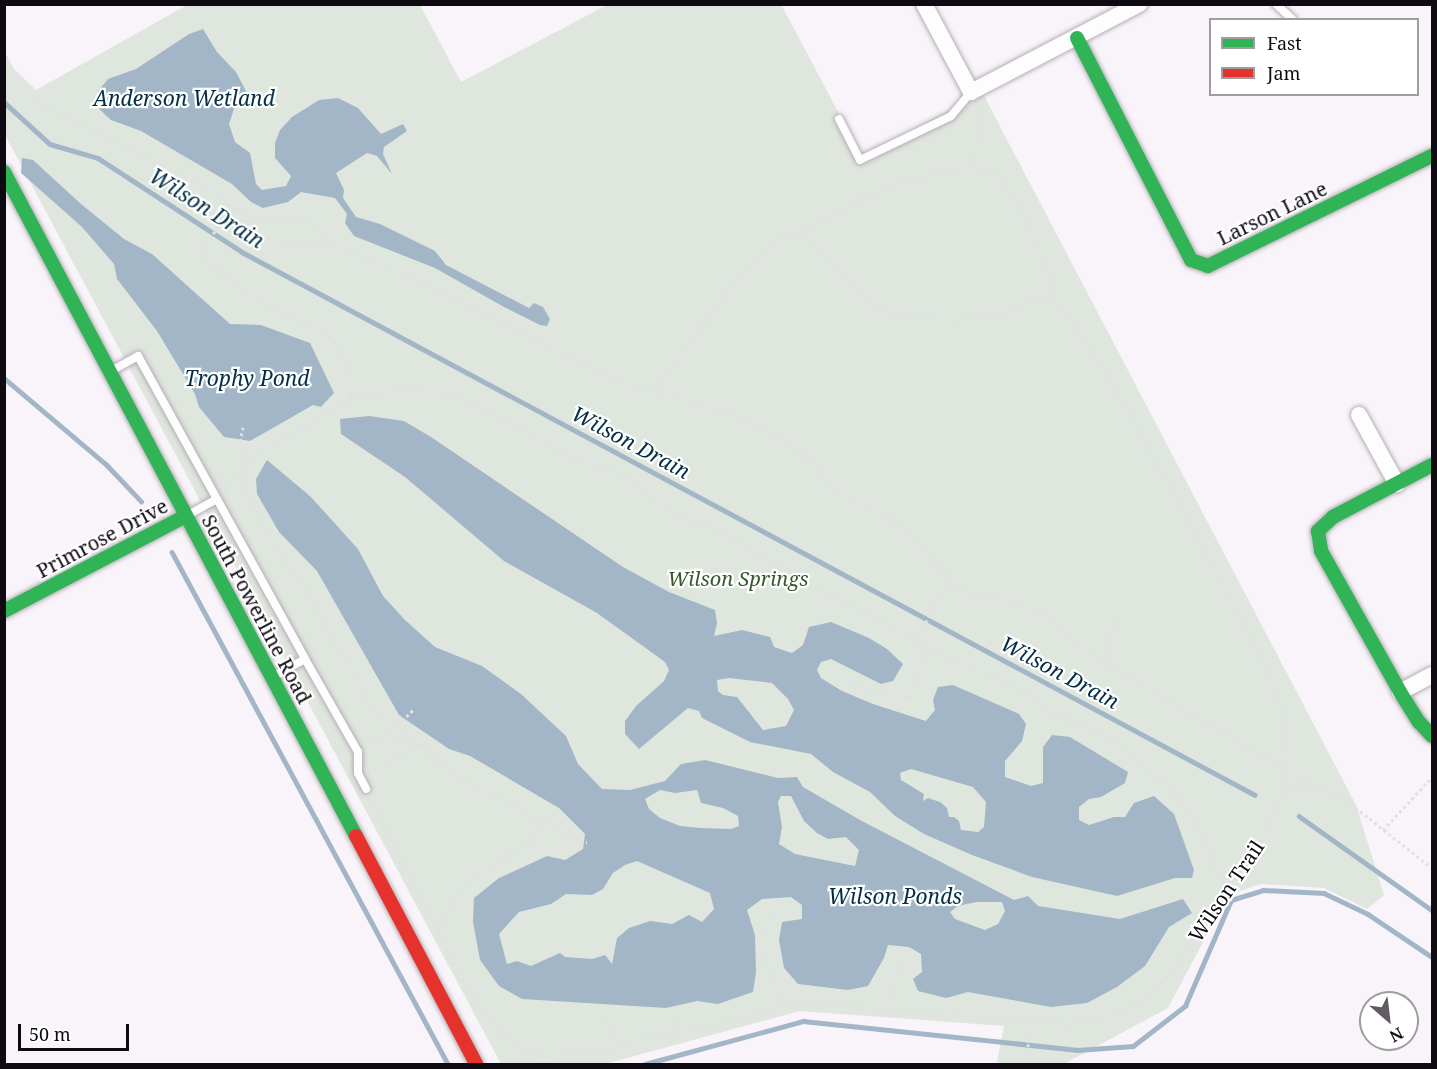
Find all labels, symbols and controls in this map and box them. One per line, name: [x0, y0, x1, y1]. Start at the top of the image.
legend: [1209, 18, 1419, 96]
text: Fast: [1267, 31, 1302, 55]
text: Jam: [1267, 61, 1301, 85]
water label: Anderson Wetland: [93, 85, 275, 111]
water label: Wilson Drain: [145, 163, 269, 253]
street label: Larson Lane: [1213, 176, 1331, 250]
water label: Trophy Pond: [185, 365, 309, 391]
water label: Wilson Drain: [568, 400, 694, 484]
street label: Primrose Drive: [32, 493, 172, 583]
street label: South Powerline Road: [197, 510, 317, 708]
park label: Wilson Springs: [667, 566, 809, 590]
water label: Wilson Drain: [997, 630, 1123, 714]
street label: Wilson Trail: [1183, 836, 1269, 946]
water label: Wilson Ponds: [828, 883, 962, 909]
north arrow: [1359, 991, 1419, 1051]
scale bar: [21, 1012, 132, 1050]
text: 50 m: [29, 1022, 71, 1046]
text: N: [1386, 1022, 1407, 1048]

